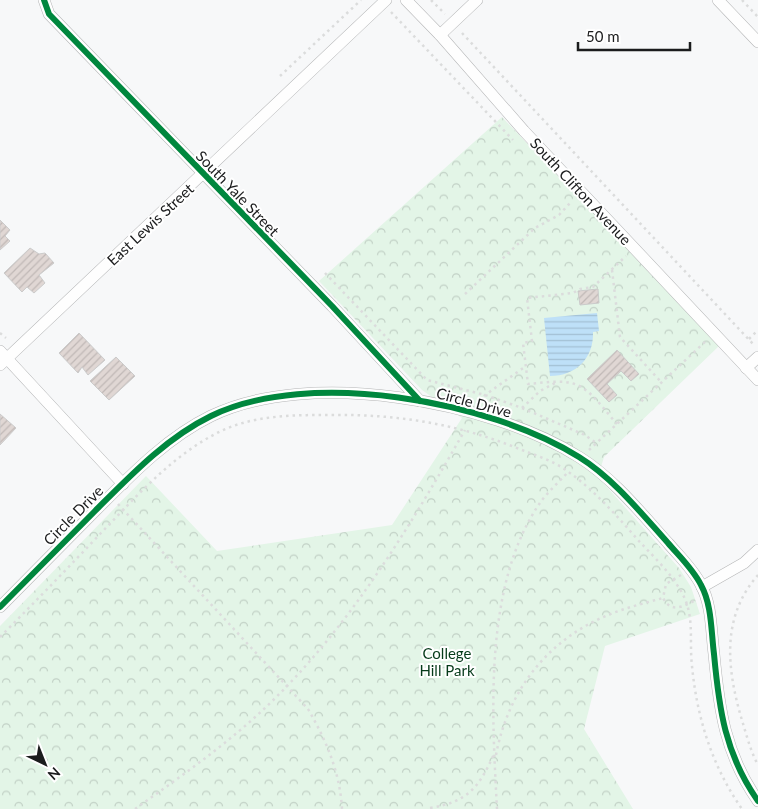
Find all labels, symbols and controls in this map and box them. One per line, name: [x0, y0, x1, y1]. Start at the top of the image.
scale bar: [578, 20, 690, 52]
text: 50 m: [586, 27, 620, 45]
street label: South Clifton Avenue: [527, 134, 635, 248]
street label: South Yale Street: [193, 146, 284, 240]
street label: East Lewis Street: [103, 179, 198, 269]
street label: Circle Drive: [434, 383, 514, 421]
street label: Circle Drive: [39, 481, 107, 549]
park label: College Hill Park: [419, 644, 475, 679]
north arrow: [20, 739, 70, 789]
text: N: [44, 764, 64, 784]

